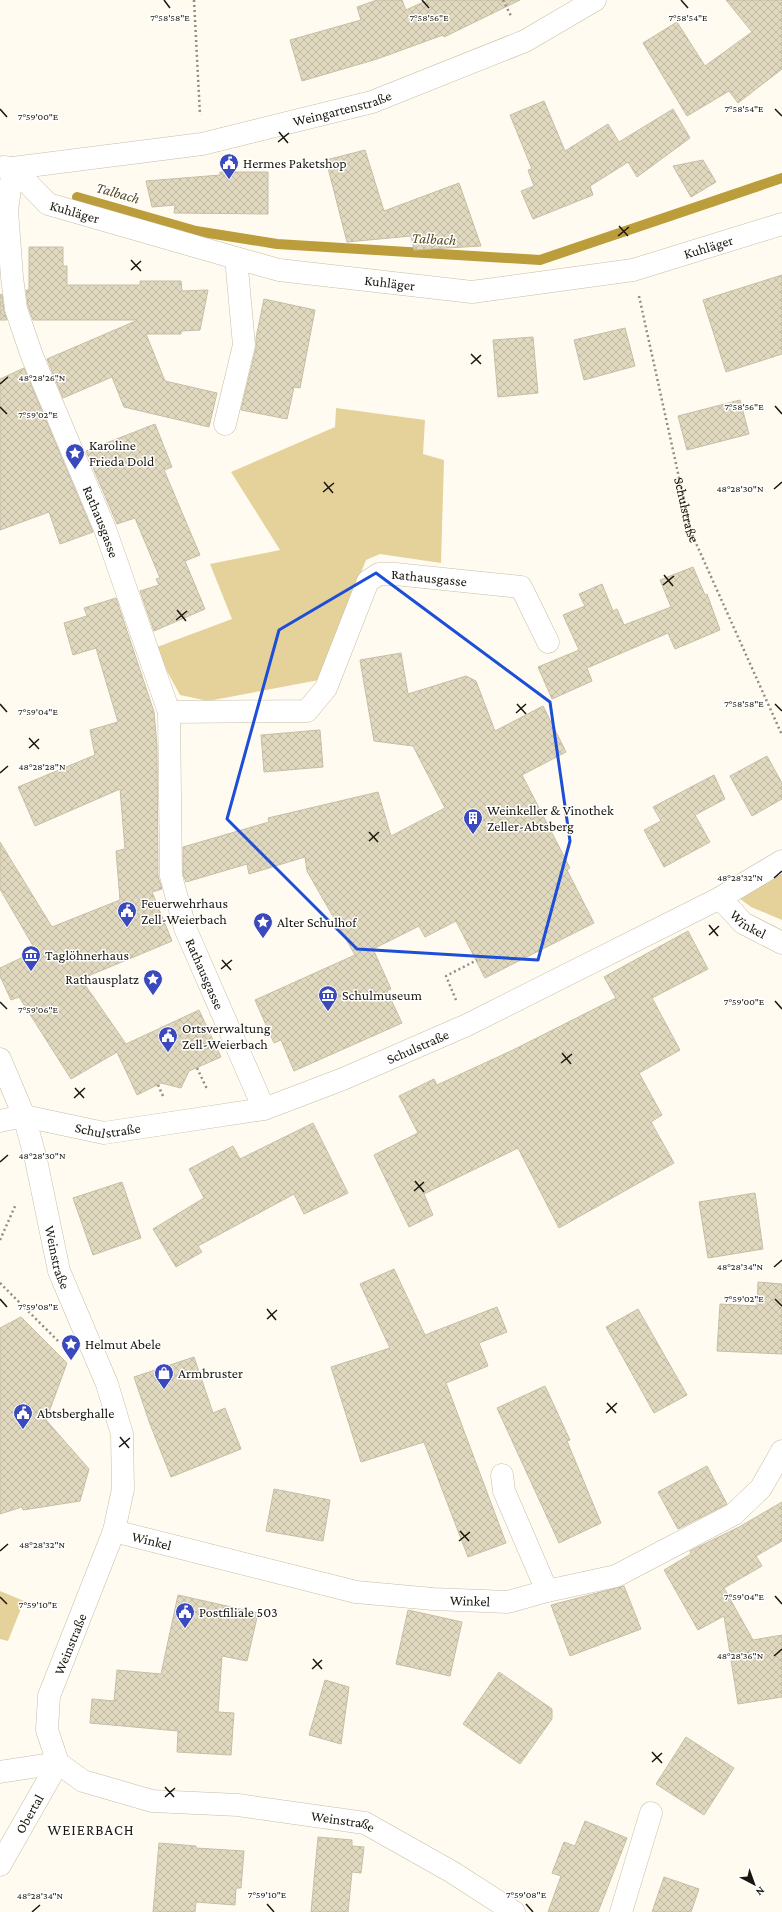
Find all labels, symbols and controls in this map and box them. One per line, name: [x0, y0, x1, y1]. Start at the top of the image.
text: 7°58'58"E: [150, 12, 190, 23]
text: 7°58'56"E: [409, 12, 449, 23]
text: 7°58'54"E: [668, 12, 708, 23]
street label: Weingartenstraße: [291, 87, 394, 129]
text: 7°58'54"E: [724, 103, 764, 114]
text: 7°59'00"E: [18, 111, 59, 122]
public building icon: Hermes Paketshop: [218, 152, 240, 180]
place label: Hermes Paketshop: [243, 155, 347, 171]
water label: Talbach: [94, 179, 142, 207]
street label: Kuhläger: [48, 197, 101, 226]
water label: Talbach: [411, 230, 457, 248]
street label: Kuhläger: [682, 232, 735, 262]
street label: Kuhläger: [364, 272, 416, 293]
text: 48°28'26"N: [19, 372, 66, 383]
text: 7°58'56"E: [724, 401, 764, 412]
text: 7°59'02"E: [18, 409, 58, 420]
place label: Karoline Frieda Dold: [89, 437, 155, 469]
place icon: Karoline Frieda Dold: [64, 442, 86, 470]
street label: Schulstraße: [671, 476, 703, 545]
street label: Rathausgasse: [80, 483, 122, 560]
text: 48°28'30"N: [716, 483, 764, 494]
street label: Rathausgasse: [391, 566, 468, 589]
text: 7°58'58"E: [724, 698, 764, 709]
text: 7°59'04"E: [18, 706, 58, 717]
text: 48°28'28"N: [18, 761, 66, 772]
place label: Weinkeller & Vinothek Zeller-Abtsberg: [487, 802, 614, 834]
building icon: Weinkeller & Vinothek Zeller-Abtsberg: [462, 807, 484, 835]
text: 48°28'32"N: [717, 872, 763, 883]
place label: Feuerwehrhaus Zell-Weierbach: [141, 895, 228, 927]
public building icon: Feuerwehrhaus Zell-Weierbach: [116, 900, 138, 928]
street label: Winkel: [727, 906, 769, 942]
place icon: Alter Schulhof: [252, 911, 274, 939]
place label: Alter Schulhof: [277, 914, 357, 930]
street label: Rathausgasse: [182, 936, 228, 1012]
museum icon: Taglöhnerhaus: [20, 944, 42, 972]
place label: Taglöhnerhaus: [45, 947, 129, 963]
place icon: Rathausplatz: [142, 968, 164, 996]
place label: Rathausplatz: [65, 971, 139, 987]
museum icon: Schulmuseum: [317, 984, 339, 1012]
place label: Schulmuseum: [342, 987, 422, 1003]
text: 7°59'00"E: [724, 996, 765, 1007]
text: 7°59'06"E: [18, 1004, 59, 1015]
place label: Ortsverwaltung Zell-Weierbach: [182, 1020, 271, 1052]
public building icon: Ortsverwaltung Zell-Weierbach: [157, 1025, 179, 1053]
street label: Schulstraße: [384, 1026, 451, 1067]
street label: Schulstraße: [74, 1119, 142, 1141]
text: 48°28'30"N: [18, 1150, 66, 1161]
street label: Weinstraße: [42, 1224, 74, 1291]
text: 48°28'34"N: [717, 1261, 764, 1272]
text: 7°59'02"E: [724, 1293, 764, 1304]
text: 7°59'08"E: [18, 1301, 59, 1312]
place icon: Helmut Abele: [60, 1333, 82, 1361]
place label: Helmut Abele: [85, 1336, 161, 1352]
shop icon: Armbruster: [153, 1362, 175, 1390]
place label: Armbruster: [178, 1365, 243, 1381]
public building icon: Abtsberghalle: [12, 1402, 34, 1430]
place label: Abtsberghalle: [37, 1405, 114, 1421]
street label: Winkel: [130, 1528, 174, 1553]
text: 48°28'32"N: [19, 1539, 65, 1550]
text: 7°59'04"E: [724, 1591, 764, 1602]
street label: Winkel: [450, 1592, 491, 1609]
text: 7°59'10"E: [19, 1599, 58, 1610]
public building icon: Postfiliale 503: [174, 1601, 196, 1629]
place label: Postfiliale 503: [199, 1604, 278, 1620]
street label: Weinstraße: [50, 1611, 90, 1677]
text: 48°28'36"N: [717, 1650, 764, 1661]
street label: Obertal: [12, 1791, 47, 1836]
street label: Weinstraße: [310, 1807, 378, 1835]
district label: WEIERBACH: [47, 1822, 135, 1838]
north arrow: [734, 1864, 774, 1904]
text: N: [753, 1885, 767, 1899]
text: 7°59'10"E: [248, 1889, 287, 1900]
text: 7°59'08"E: [506, 1889, 547, 1900]
text: 48°28'34"N: [17, 1890, 64, 1901]

